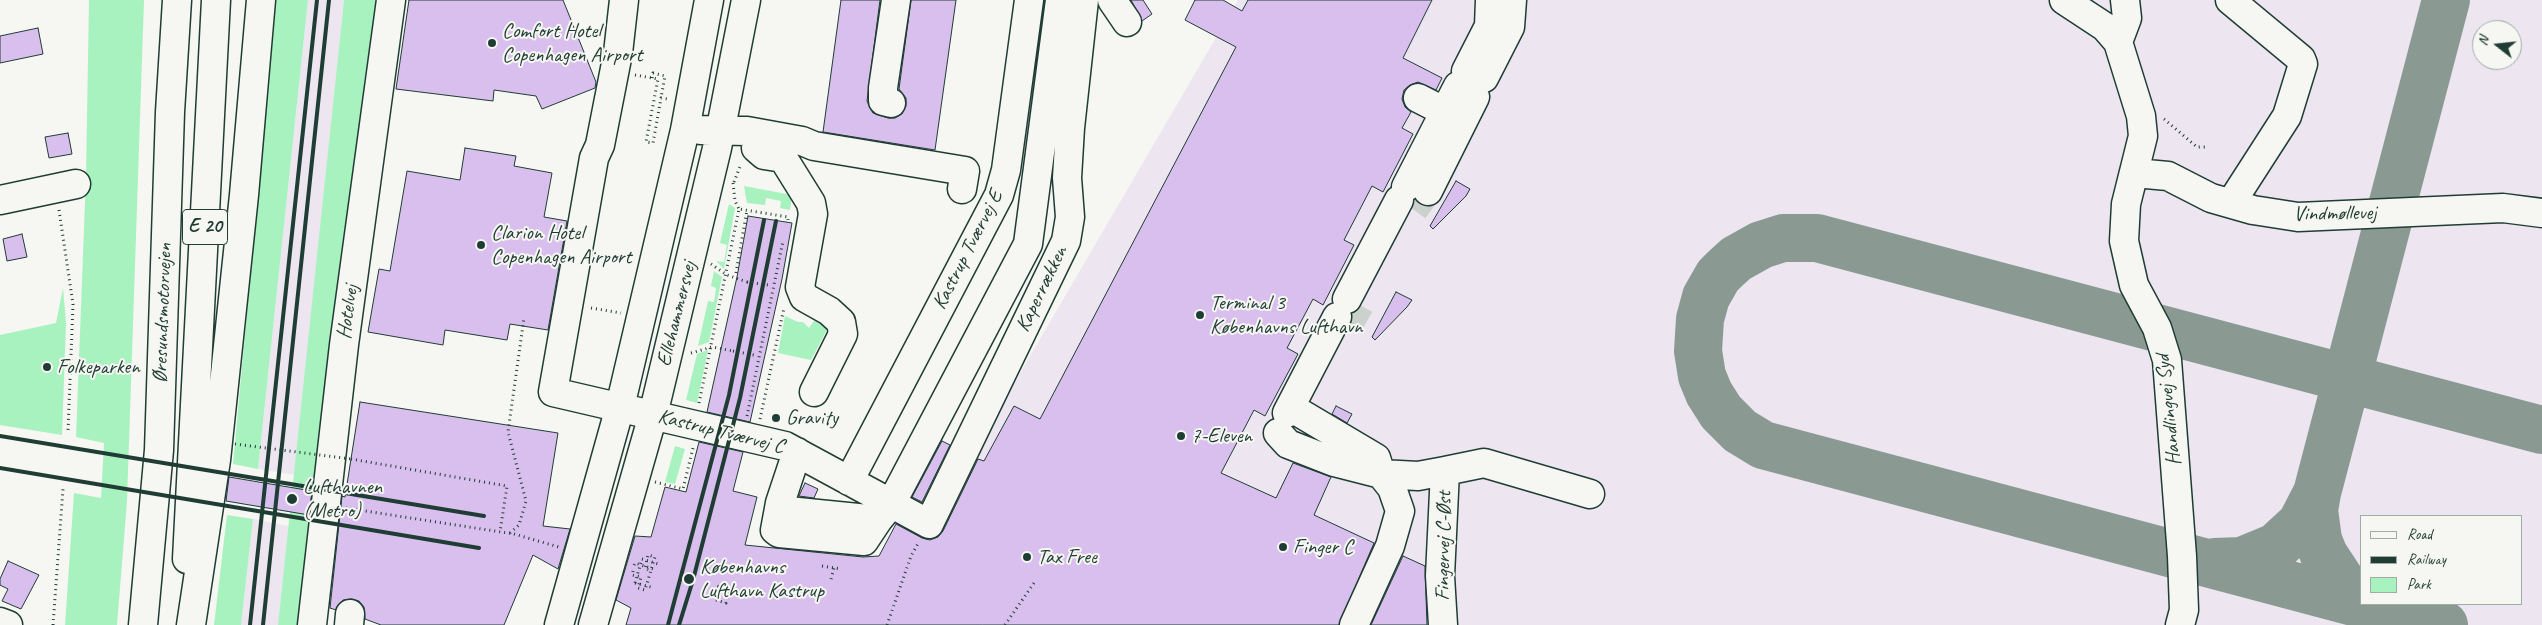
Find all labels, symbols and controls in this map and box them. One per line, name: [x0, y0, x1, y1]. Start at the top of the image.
place label: Comfort Hotel Copenhagen Airport: [502, 18, 642, 68]
north arrow: [2472, 20, 2522, 70]
text: N: [2474, 34, 2492, 48]
marker: Comfort Hotel Copenhagen Airport: [486, 37, 498, 49]
street label: Kastrup Tværvej E: [927, 186, 1009, 314]
street label: Vindmøllevej: [2293, 201, 2377, 227]
road number: E 20: [182, 210, 228, 244]
place label: Clarion Hotel Copenhagen Airport: [491, 220, 631, 270]
marker: Clarion Hotel Copenhagen Airport: [475, 239, 487, 251]
street label: Kaperrækken: [1010, 242, 1074, 336]
street label: Øresundsmotorvejen: [148, 243, 178, 383]
street label: Ellehammersvej: [652, 259, 702, 369]
street label: Hotelvej: [332, 283, 364, 341]
place label: Terminal 3 Københavns Lufthavn: [1210, 290, 1363, 340]
marker: Terminal 3 Københavns Lufthavn: [1194, 309, 1206, 321]
street label: Handlingvej Syd: [2151, 353, 2187, 467]
place label: Folkeparken: [57, 354, 140, 380]
marker: Folkeparken: [41, 361, 53, 373]
street label: Kastrup Tværvej C: [655, 404, 787, 460]
place label: Gravity: [786, 405, 838, 431]
marker: Gravity: [770, 412, 782, 424]
place label: 7-Eleven: [1191, 423, 1252, 449]
marker: 7-Eleven: [1175, 430, 1187, 442]
place label: Lufthavnen (Metro): [303, 474, 382, 524]
street label: Fingervej C-Øst: [1430, 491, 1458, 601]
marker: Lufthavnen (Metro): [285, 492, 299, 506]
legend: [2360, 515, 2522, 605]
text: Road: [2407, 525, 2432, 544]
place label: Finger C: [1293, 534, 1353, 560]
marker: Finger C: [1277, 541, 1289, 553]
place label: Tax Free: [1037, 544, 1097, 570]
text: Railway: [2407, 550, 2446, 569]
marker: Tax Free: [1021, 551, 1033, 563]
place label: Københavns Lufthavn Kastrup: [700, 554, 824, 604]
marker: Københavns Lufthavn Kastrup: [682, 572, 696, 586]
text: Park: [2407, 575, 2431, 594]

